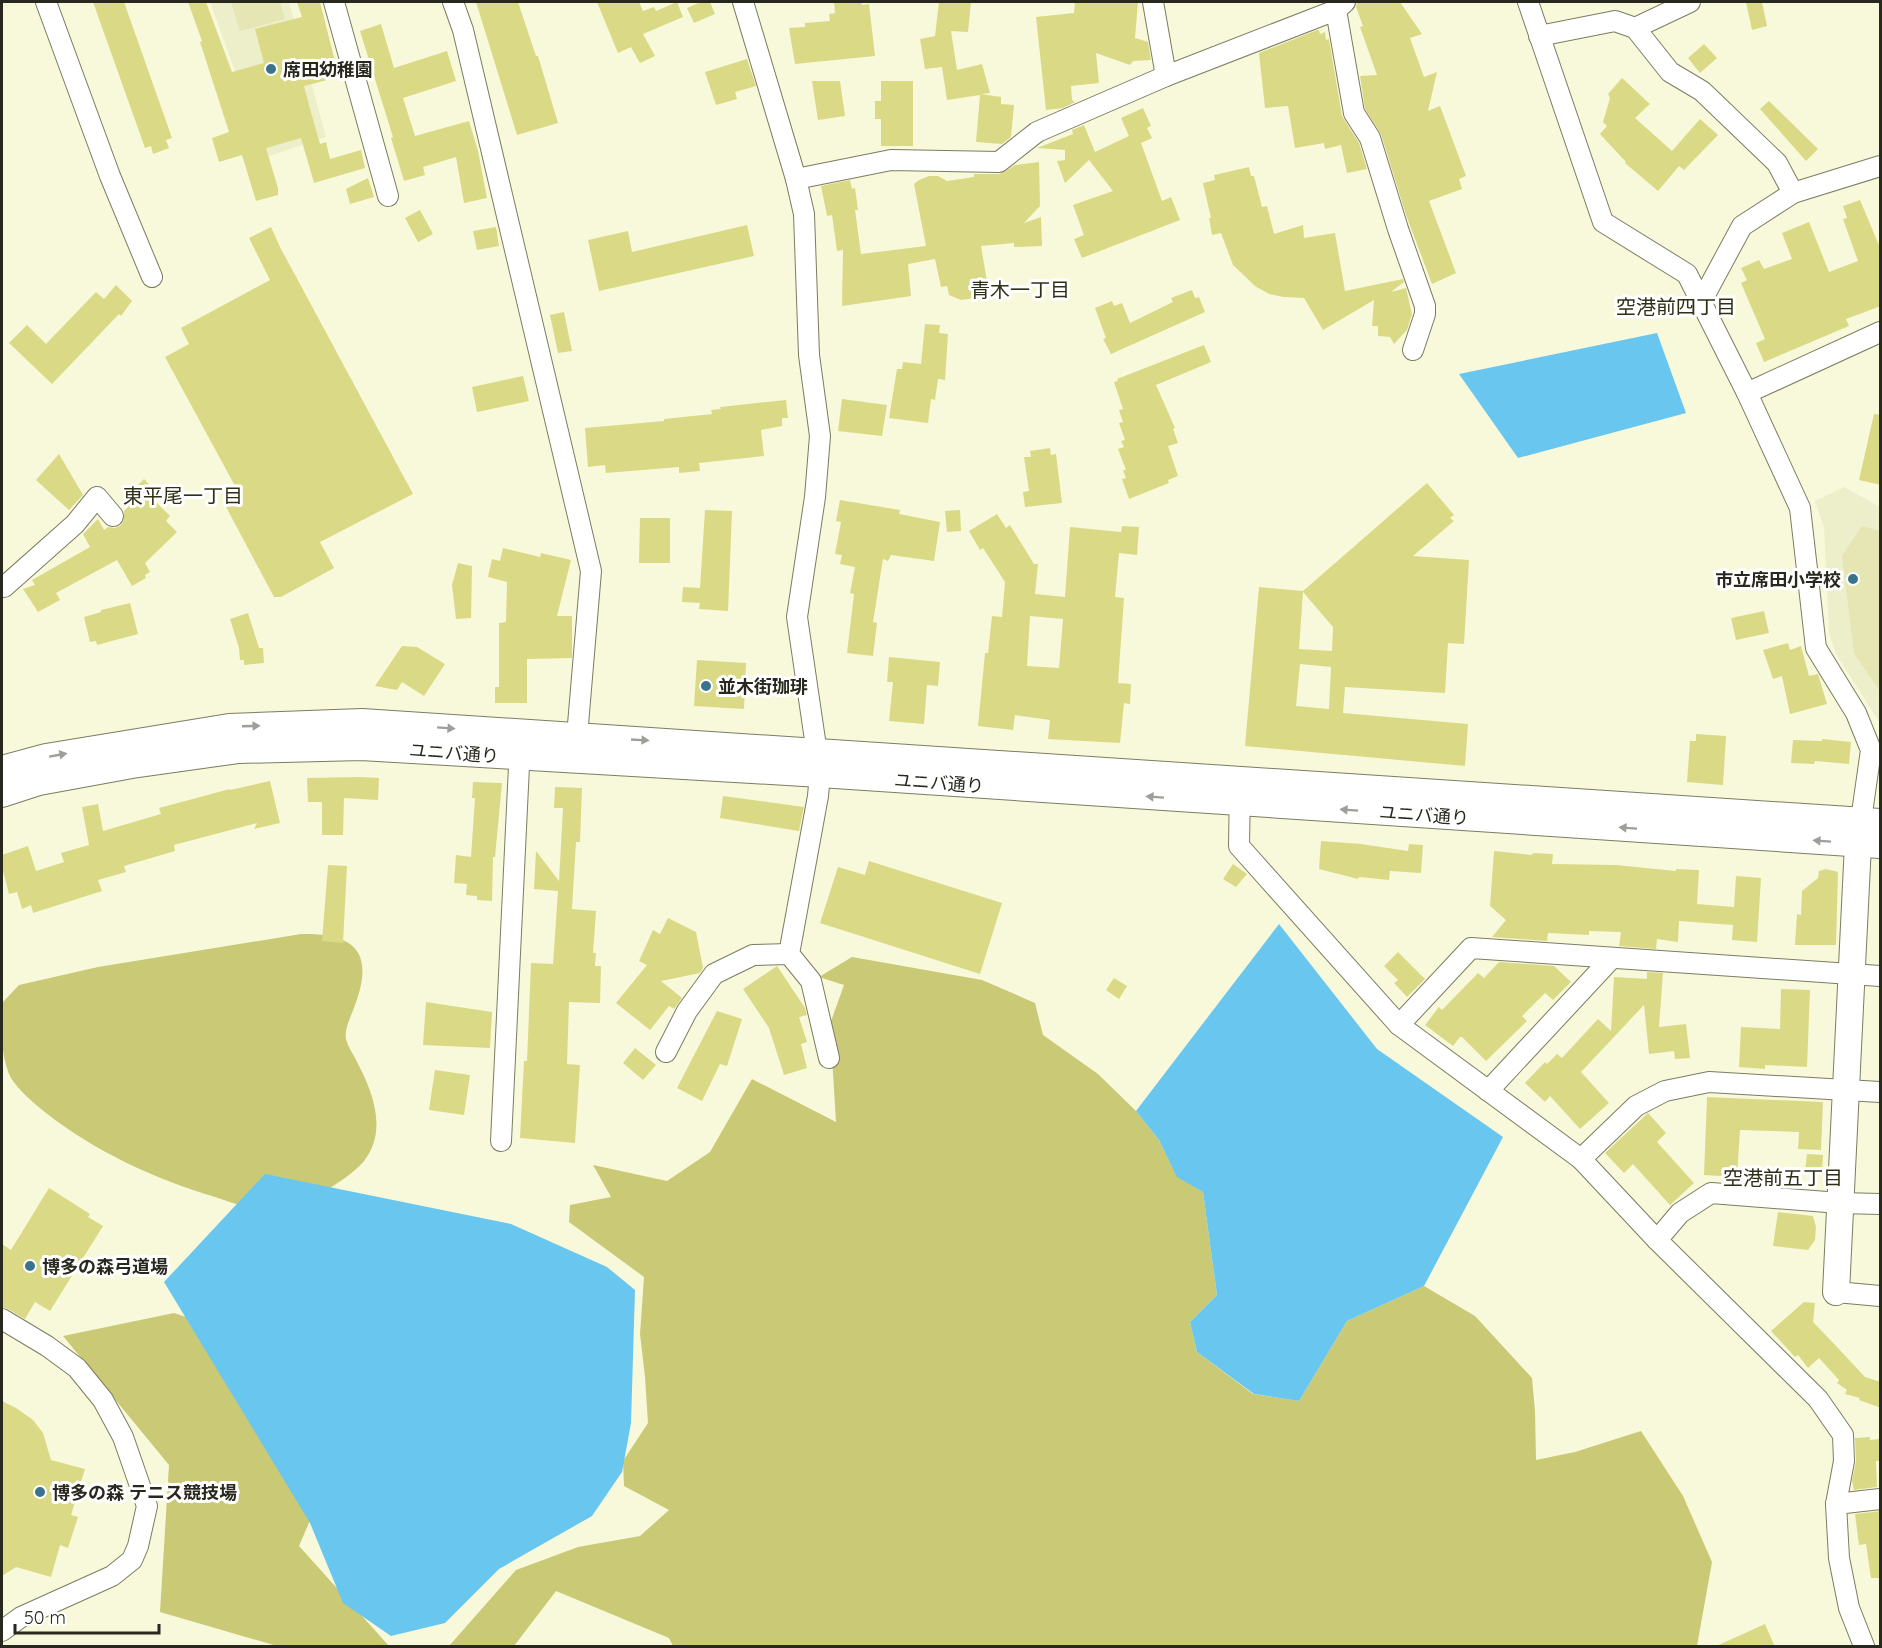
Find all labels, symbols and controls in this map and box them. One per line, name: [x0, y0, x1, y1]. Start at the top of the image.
place label: 席田幼稚園: [283, 58, 373, 81]
marker: 席田幼稚園: [264, 62, 278, 76]
district label: 青木一丁目: [970, 277, 1070, 302]
district label: 空港前四丁目: [1616, 294, 1736, 319]
district label: 東平尾一丁目: [123, 483, 243, 508]
place label: 市立席田小学校: [1715, 568, 1841, 591]
marker: 市立席田小学校: [1846, 572, 1860, 586]
place label: 並木街珈琲: [718, 675, 808, 698]
marker: 並木街珈琲: [699, 679, 713, 693]
one-way arrow: [241, 721, 260, 730]
one-way arrow: [436, 723, 455, 732]
one-way arrow: [631, 735, 650, 745]
street label: ユニバ通り: [408, 738, 500, 768]
one-way arrow: [49, 750, 68, 759]
street label: ユニバ通り: [893, 768, 985, 798]
one-way arrow: [1145, 792, 1164, 802]
street label: ユニバ通り: [1378, 800, 1470, 830]
one-way arrow: [1340, 805, 1359, 815]
one-way arrow: [1618, 824, 1637, 833]
one-way arrow: [1813, 837, 1832, 846]
district label: 空港前五丁目: [1723, 1165, 1843, 1190]
place label: 博多の森弓道場: [42, 1255, 168, 1278]
marker: 博多の森弓道場: [23, 1259, 37, 1273]
place label: 博多の森 テニス競技場: [52, 1481, 237, 1504]
marker: 博多の森 テニス競技場: [33, 1485, 47, 1499]
scale bar: [15, 1597, 159, 1635]
text: 50 m: [24, 1606, 66, 1629]

